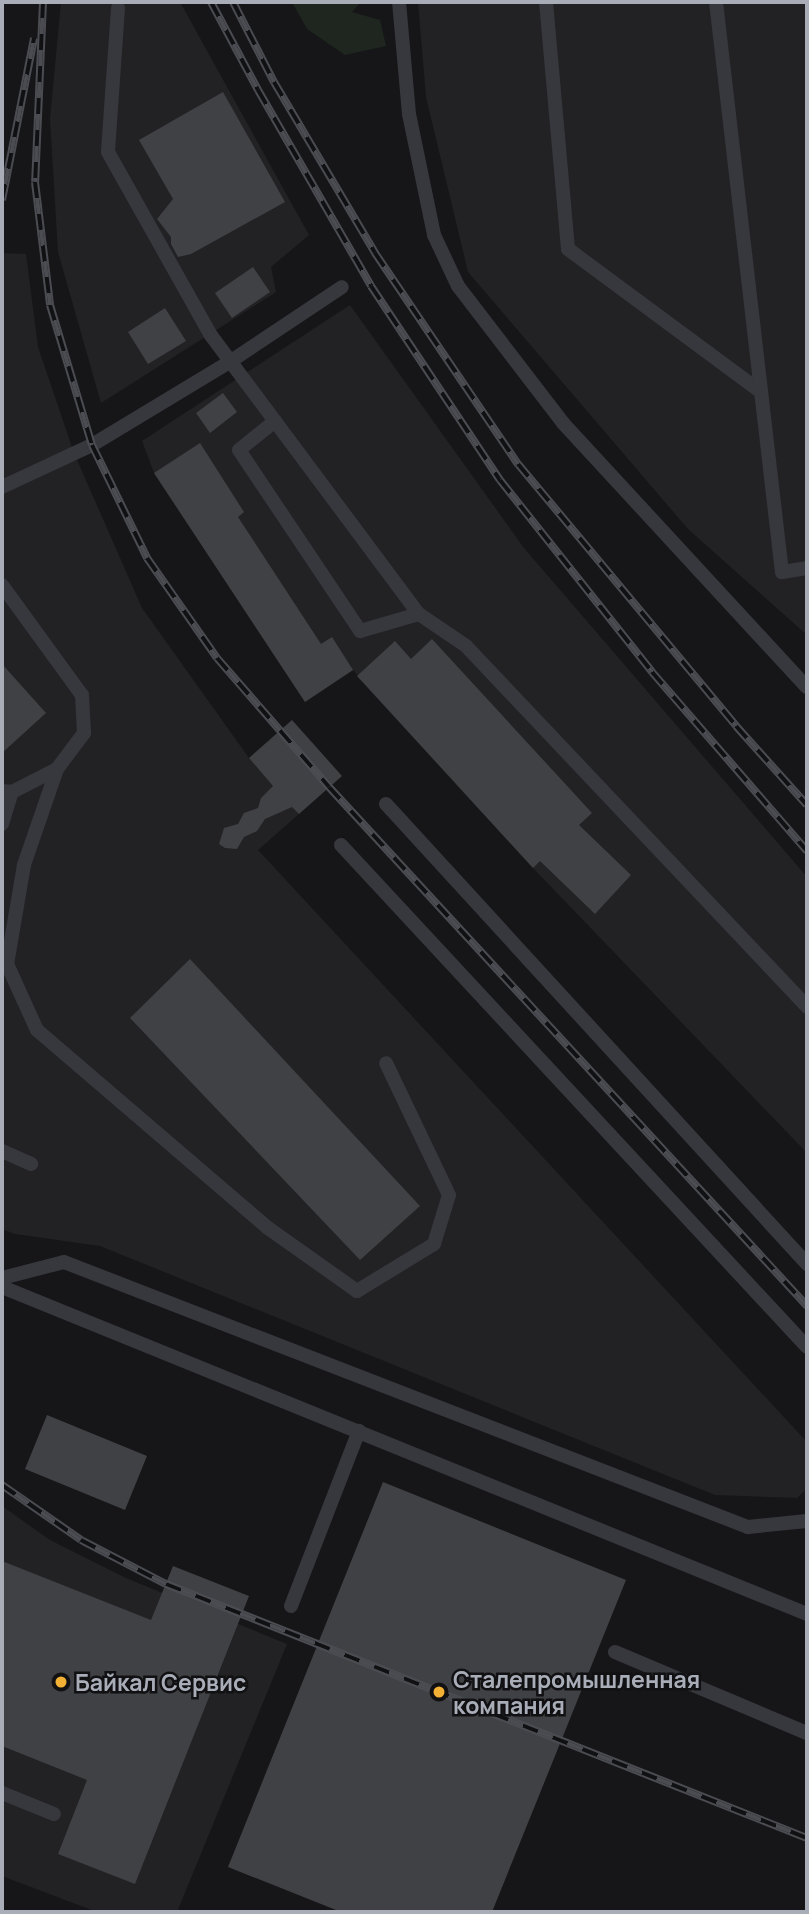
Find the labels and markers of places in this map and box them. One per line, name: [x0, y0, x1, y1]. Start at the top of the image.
place label: Сталепромышленная компания: [453, 1665, 700, 1719]
place label: Байкал Сервис: [75, 1668, 246, 1696]
marker: Байкал Сервис: [53, 1674, 69, 1690]
marker: Сталепромышленная компания: [431, 1684, 447, 1700]

